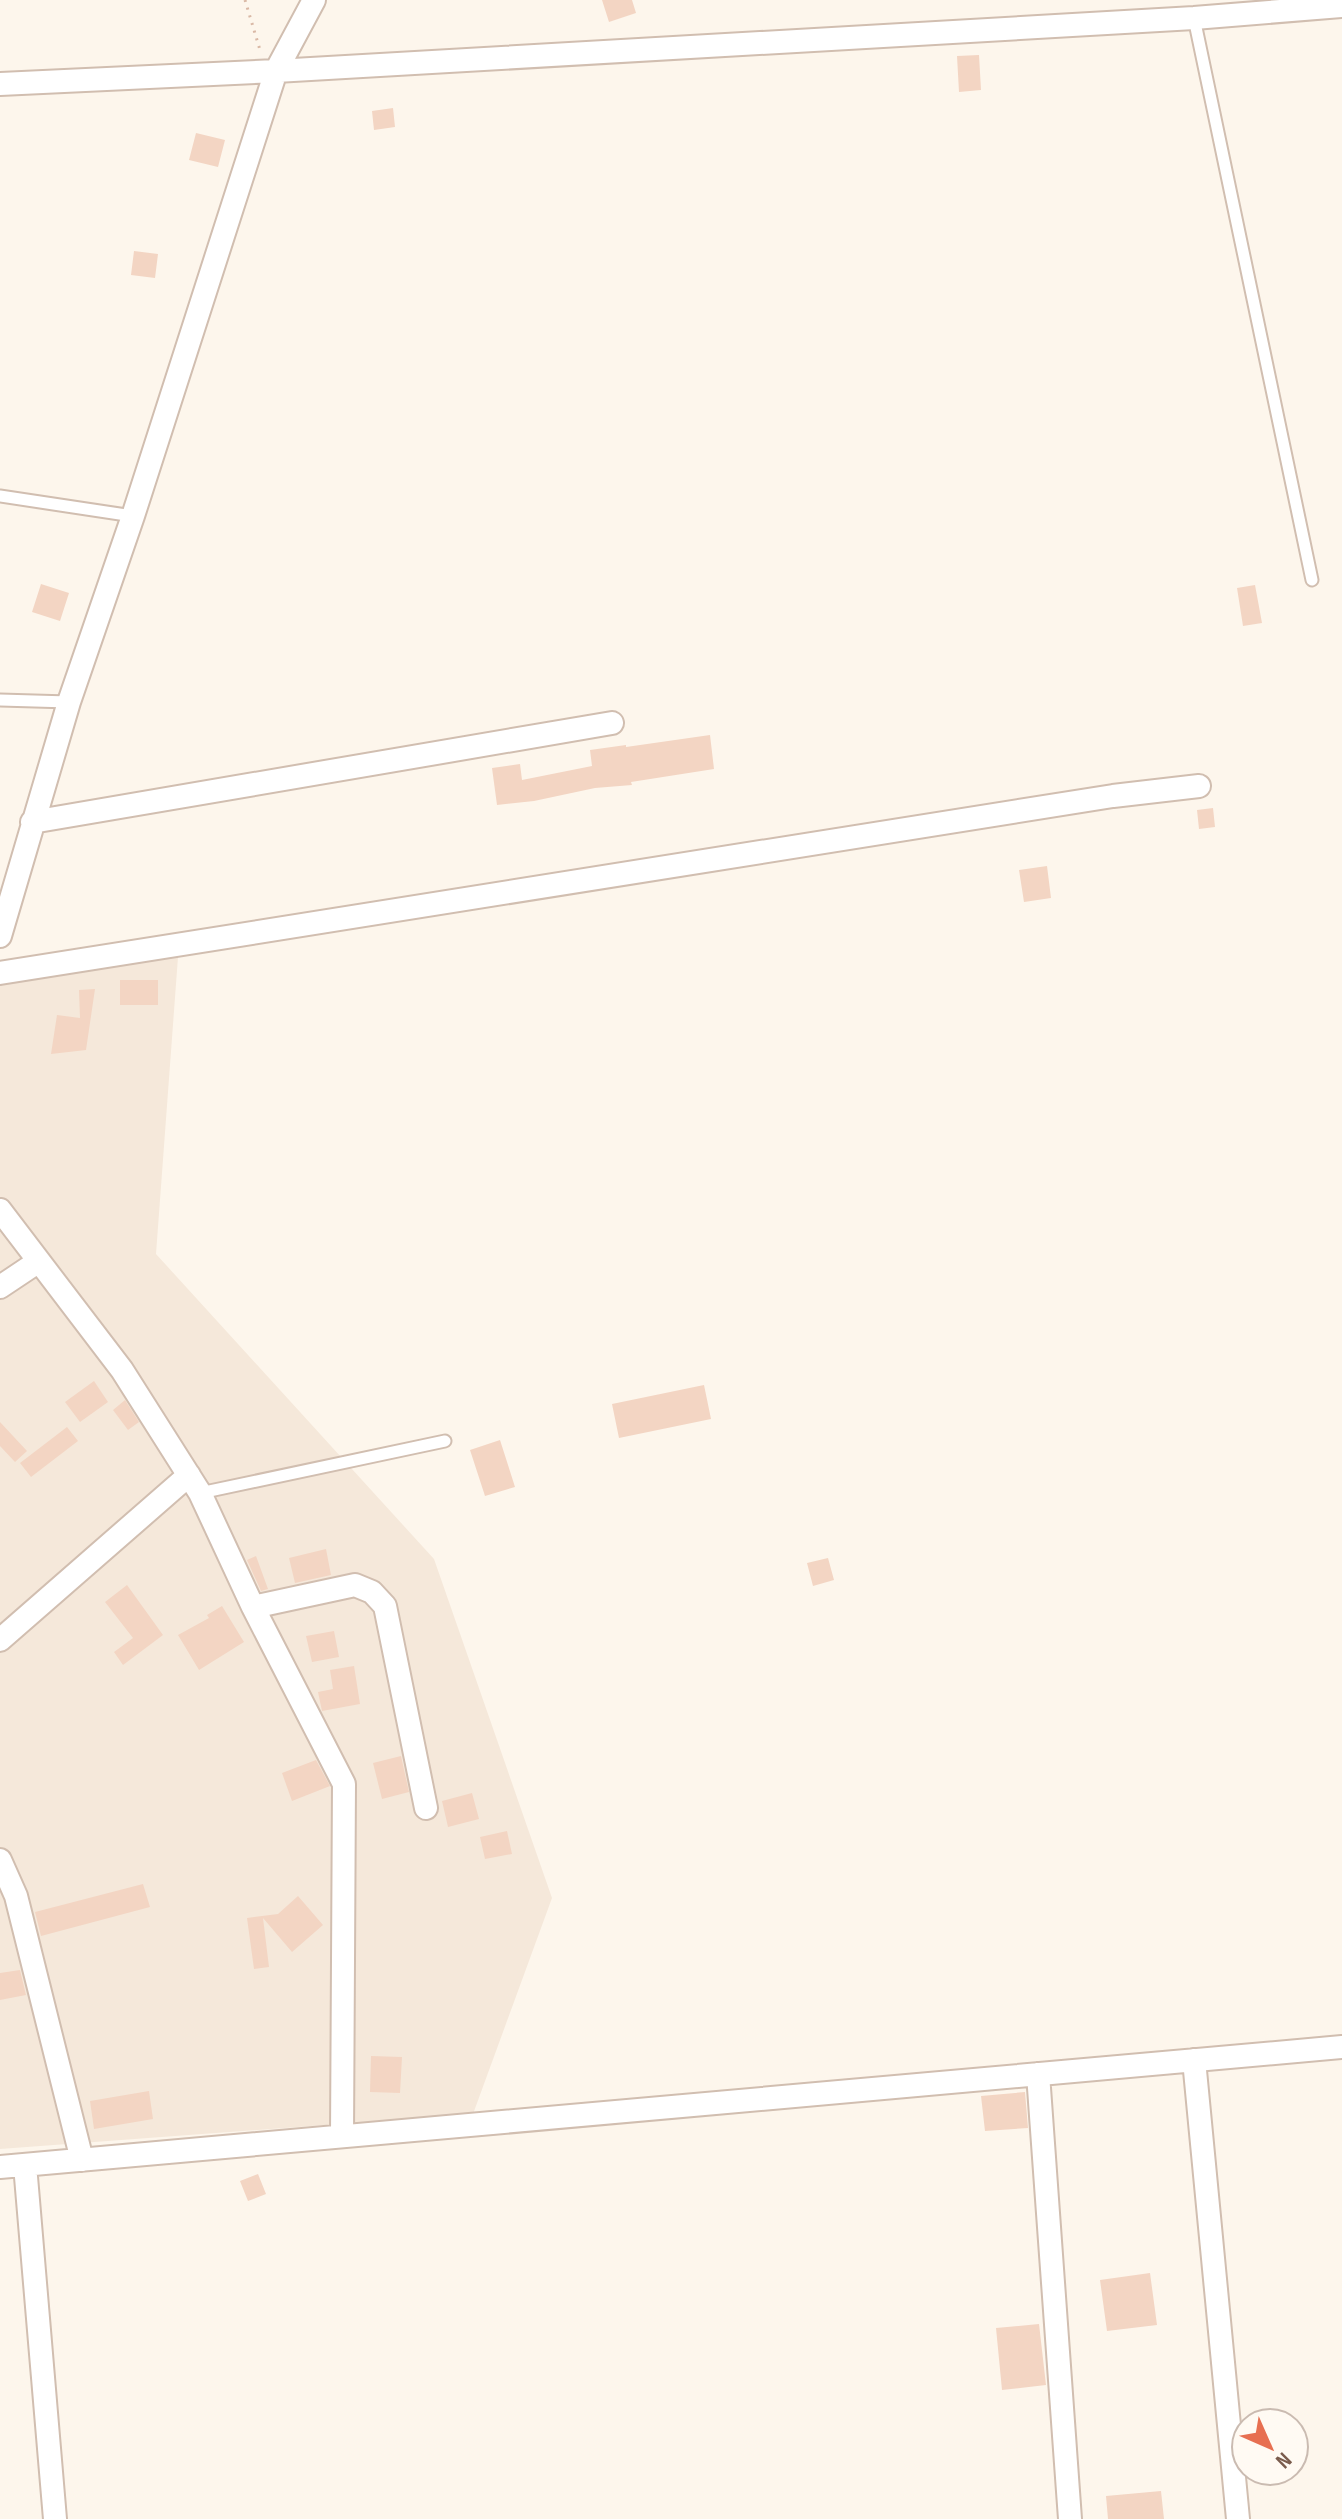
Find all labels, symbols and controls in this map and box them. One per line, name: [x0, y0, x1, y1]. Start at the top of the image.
north arrow: [1230, 2407, 1310, 2487]
text: N: [1269, 2446, 1297, 2474]

